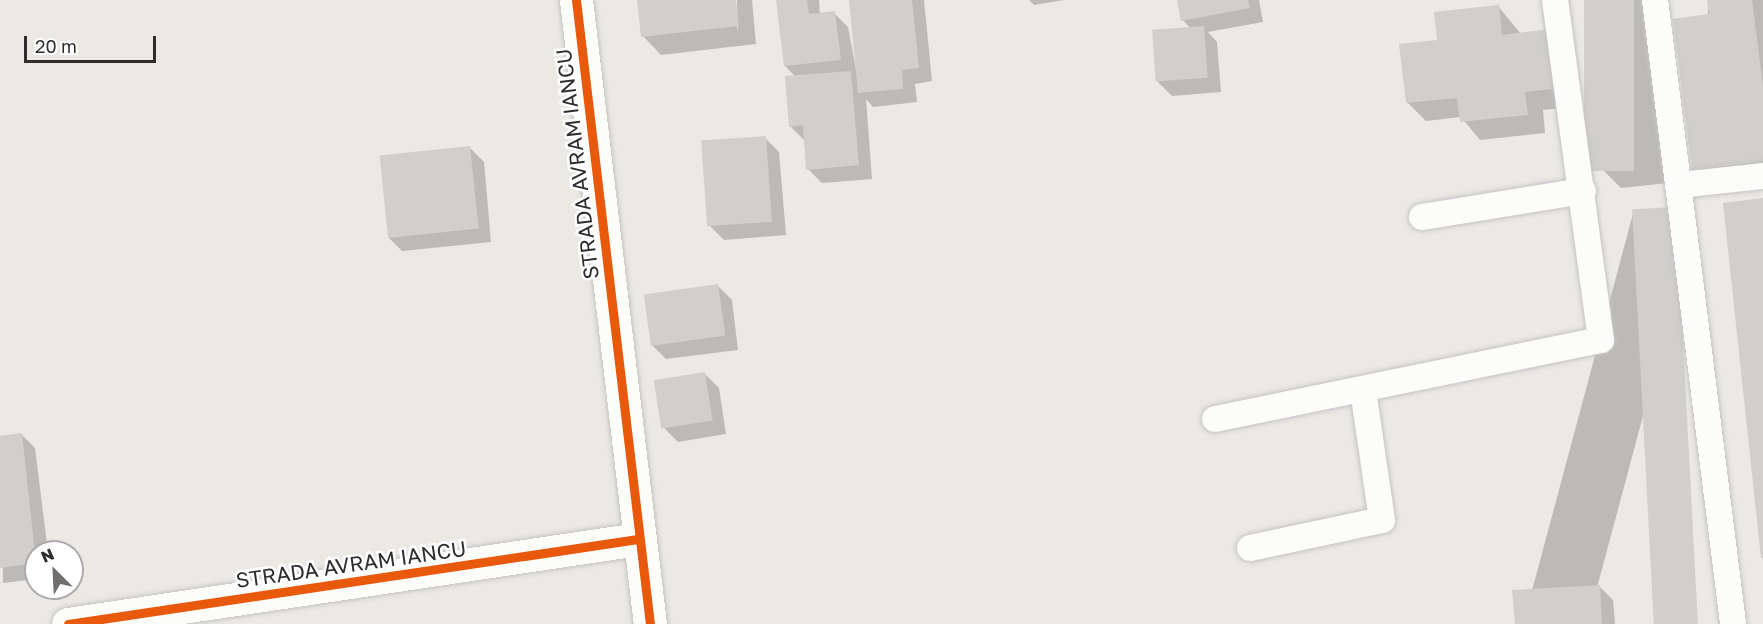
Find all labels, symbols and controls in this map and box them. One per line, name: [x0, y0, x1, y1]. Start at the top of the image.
scale bar: [27, 24, 159, 62]
text: 20 m: [35, 35, 77, 57]
street label: STRADA AVRAM IANCU: [550, 47, 604, 281]
street label: STRADA AVRAM IANCU: [234, 535, 468, 593]
north arrow: [24, 540, 84, 600]
text: N: [38, 544, 57, 567]

